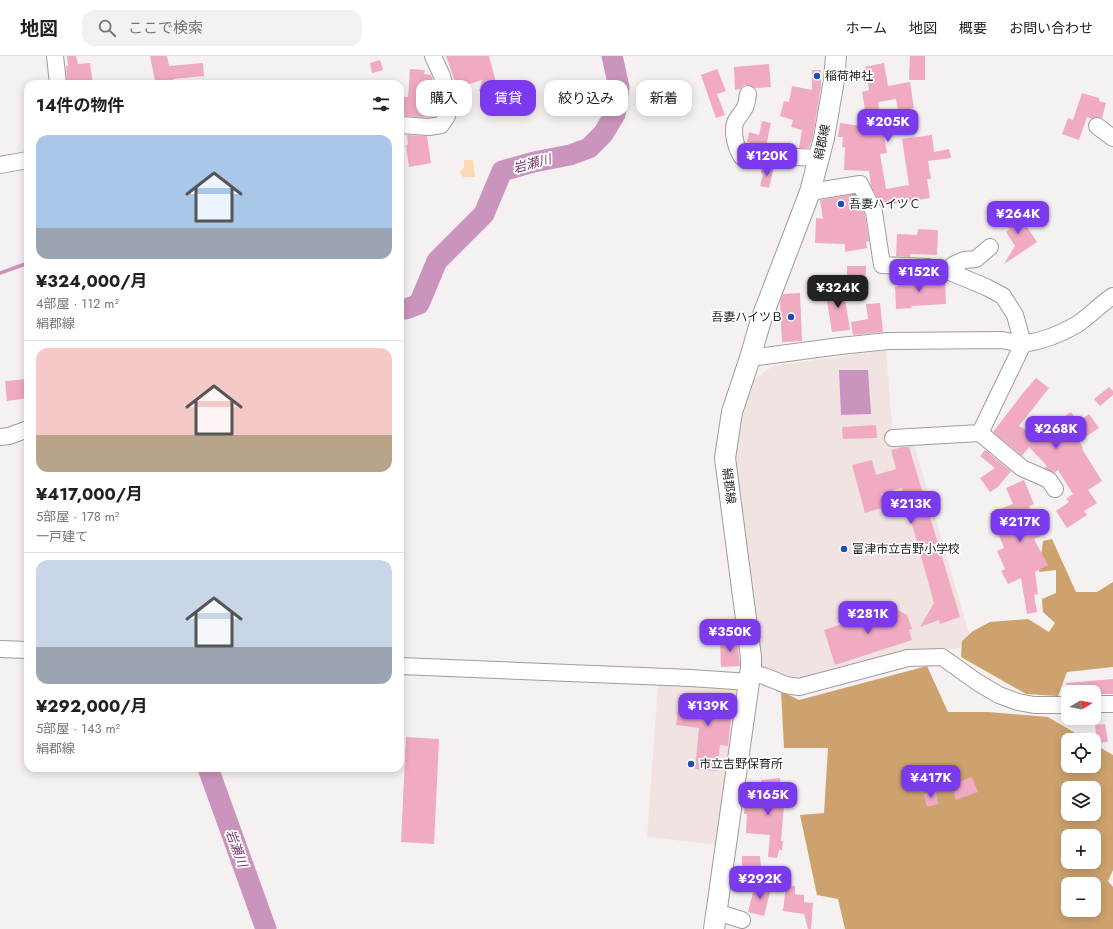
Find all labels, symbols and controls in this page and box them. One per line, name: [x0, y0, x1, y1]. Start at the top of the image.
search box: [82, 10, 362, 46]
text: 地図: [20, 15, 58, 42]
icon: search: [96, 17, 118, 39]
text: ここで検索: [128, 17, 203, 39]
text: ホーム: [845, 18, 887, 38]
text: 地図: [909, 18, 937, 38]
text: 概要: [959, 18, 987, 38]
text: お問い合わせ: [1009, 18, 1093, 38]
place label: 稲荷神社: [825, 67, 873, 85]
marker: 稲荷神社: [812, 71, 822, 81]
chip: 購入: [416, 80, 472, 116]
chip: 賃貸: [480, 80, 536, 116]
chip: 絞り込み: [544, 80, 628, 116]
chip: 新着: [636, 80, 692, 116]
text: 14件の物件: [36, 93, 125, 117]
icon: filters: [370, 93, 392, 115]
pin: ¥205K: [860, 109, 916, 143]
text: ¥205K: [866, 112, 910, 131]
street label: 絹郡線: [809, 123, 835, 161]
pin: ¥120K: [739, 143, 795, 177]
text: ¥120K: [746, 146, 788, 165]
water label: 岩瀬川: [511, 149, 555, 178]
icon: home: [178, 161, 250, 233]
place label: 吾妻ハイツＣ: [849, 195, 921, 213]
marker: 吾妻ハイツＣ: [836, 199, 846, 209]
pin: ¥264K: [990, 201, 1046, 235]
text: ¥264K: [996, 204, 1040, 223]
pin: ¥152K: [891, 259, 947, 293]
text: ¥152K: [898, 262, 940, 281]
text: ¥324,000/月: [36, 269, 148, 293]
pin: ¥324K: [810, 275, 866, 309]
text: ¥324K: [816, 278, 860, 297]
text: 4部屋 · 112 m²: [36, 294, 119, 313]
place label: 吾妻ハイツＢ: [711, 308, 783, 326]
marker: 吾妻ハイツＢ: [786, 312, 796, 322]
text: 絹郡線: [36, 314, 75, 333]
icon: home: [178, 374, 250, 446]
pin: ¥268K: [1028, 416, 1084, 450]
text: ¥268K: [1034, 419, 1078, 438]
street label: 絹郡線: [718, 467, 740, 505]
text: ¥417,000/月: [36, 482, 143, 506]
pin: ¥213K: [883, 491, 939, 525]
text: ¥213K: [890, 494, 932, 513]
text: 5部屋 · 178 m²: [36, 507, 119, 526]
pin: ¥217K: [992, 509, 1048, 543]
text: ¥217K: [1000, 512, 1040, 531]
text: 一戸建て: [36, 527, 88, 546]
place label: 富津市立吉野小学校: [852, 540, 960, 558]
marker: 富津市立吉野小学校: [839, 544, 849, 554]
icon: home: [178, 586, 250, 658]
pin: ¥281K: [840, 601, 896, 635]
text: ¥281K: [847, 604, 889, 623]
pin: ¥350K: [702, 619, 758, 653]
text: ¥350K: [709, 622, 751, 641]
north arrow: [1061, 685, 1101, 725]
map controls: [1061, 685, 1101, 917]
pin: ¥139K: [680, 693, 736, 727]
text: ¥292,000/月: [36, 694, 148, 718]
text: ¥139K: [687, 696, 729, 715]
text: 5部屋 · 143 m²: [36, 719, 120, 738]
button: locate: [1061, 733, 1101, 773]
text: 絹郡線: [36, 739, 75, 758]
place label: 市立吉野保育所: [699, 755, 783, 773]
marker: 市立吉野保育所: [686, 759, 696, 769]
pin: ¥417K: [903, 765, 959, 799]
text: ¥417K: [910, 768, 952, 787]
button: layers: [1061, 781, 1101, 821]
pin: ¥165K: [740, 782, 796, 816]
text: ¥165K: [747, 785, 789, 804]
water label: 岩瀬川: [221, 827, 253, 872]
button: +: [1061, 829, 1101, 869]
pin: ¥292K: [732, 866, 788, 900]
text: ¥292K: [738, 869, 782, 888]
button: −: [1061, 877, 1101, 917]

